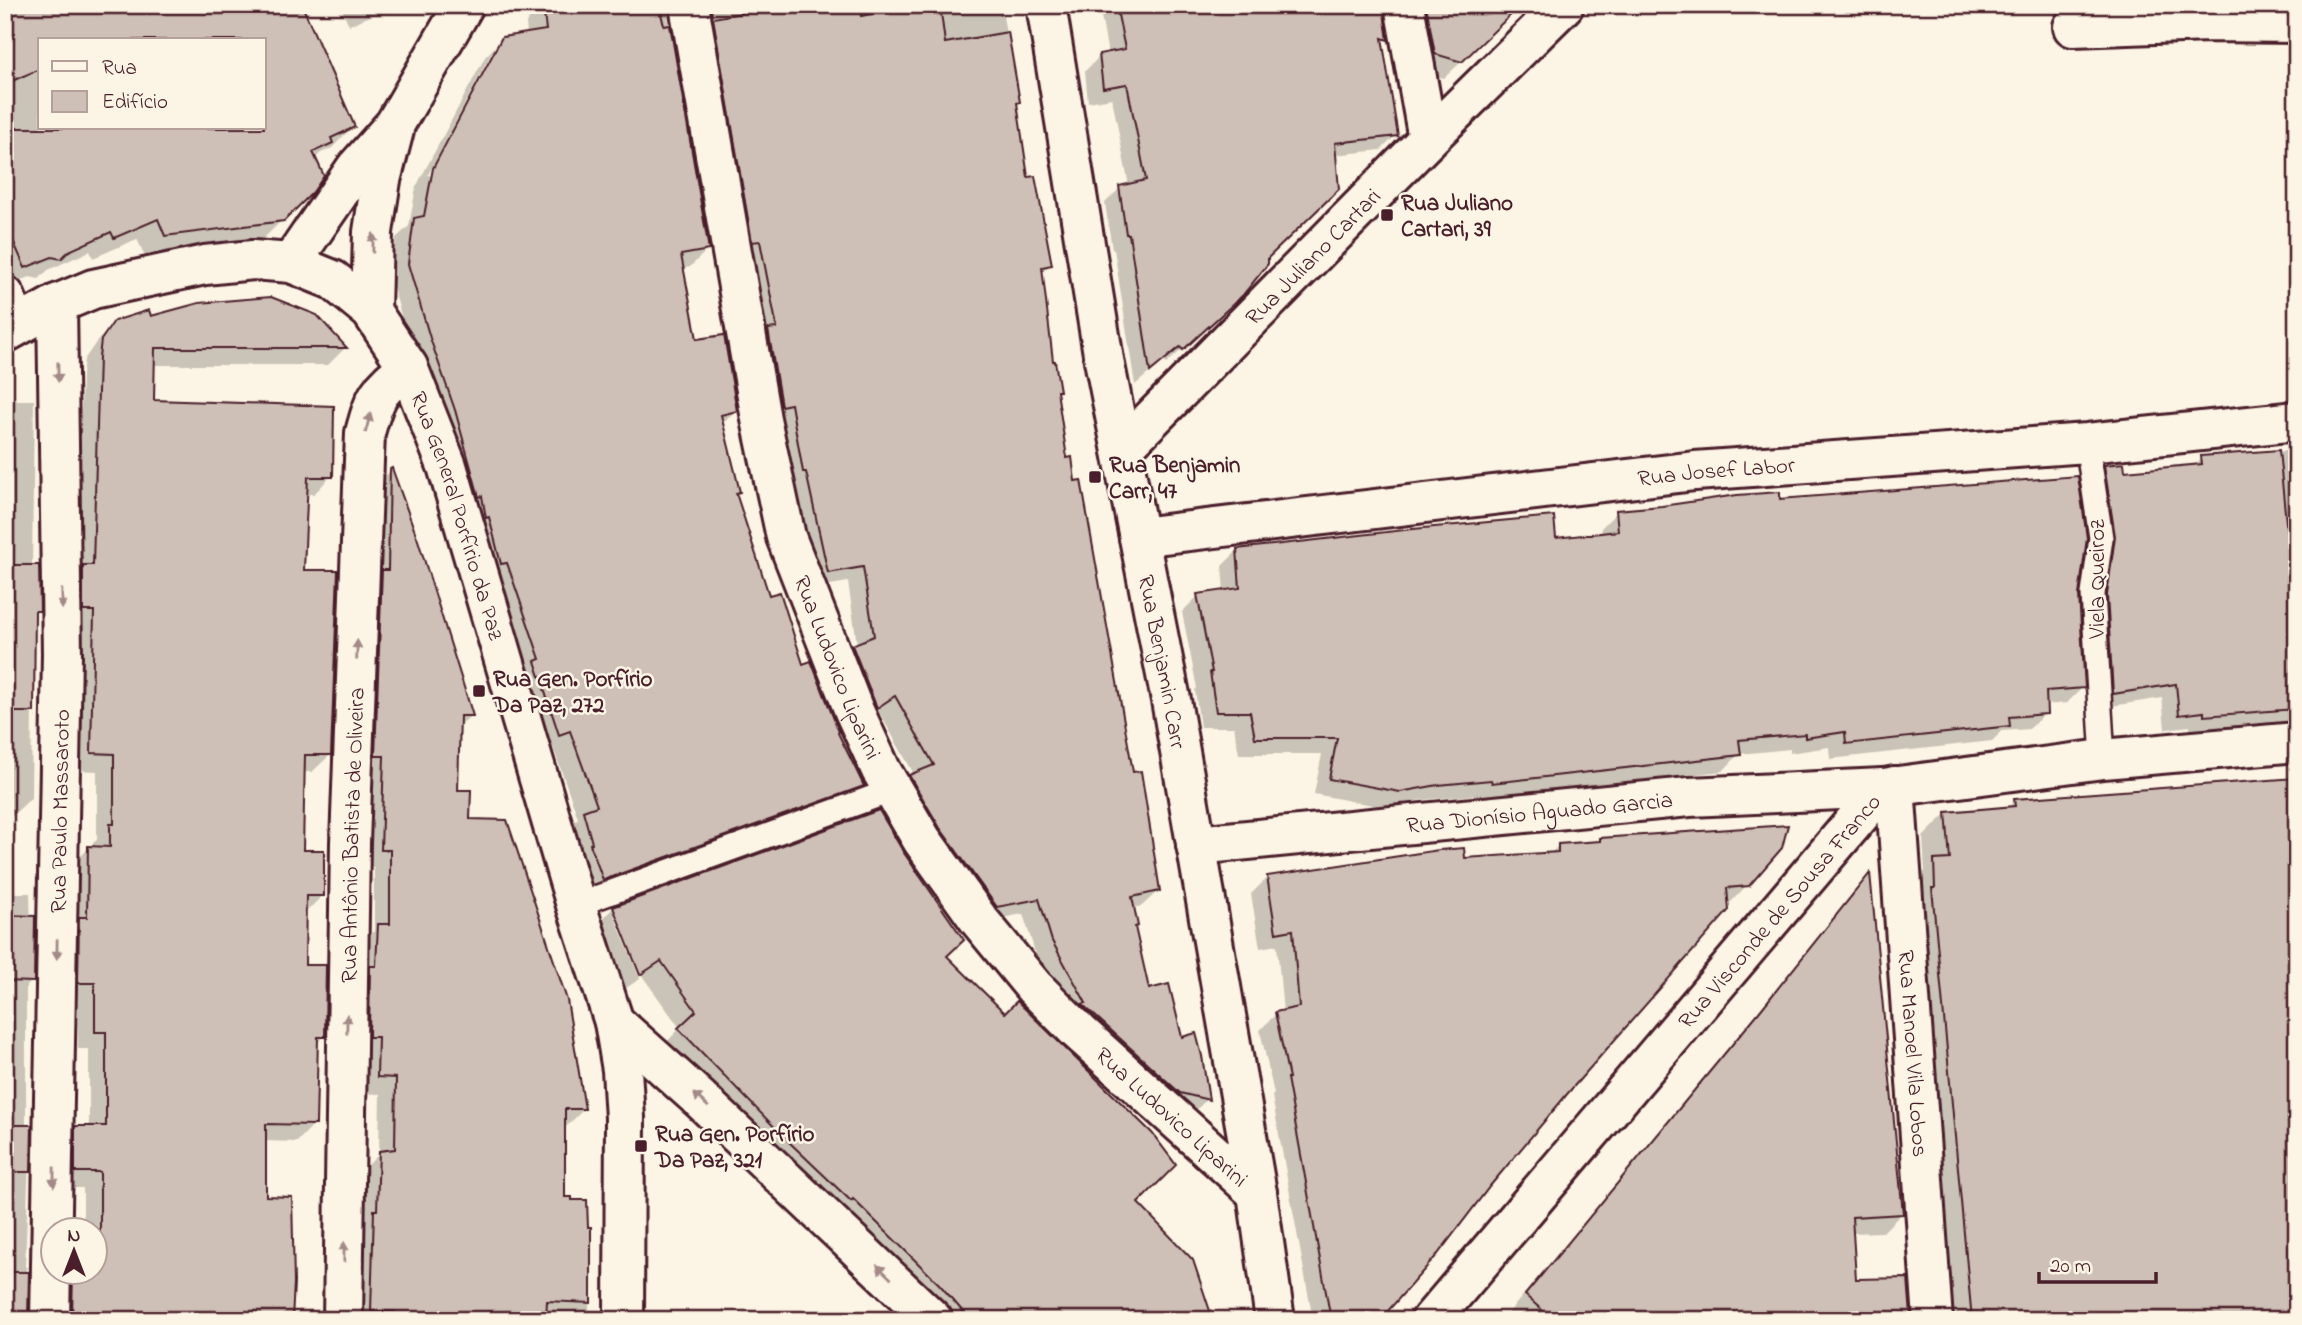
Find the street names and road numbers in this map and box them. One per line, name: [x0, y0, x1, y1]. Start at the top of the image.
street label: Rua Juliano Cartari: [1239, 182, 1390, 334]
street label: Rua General Porfírio da Paz: [400, 387, 511, 645]
street label: Rua Josef Labor: [1636, 450, 1797, 497]
street label: Viela Queiroz: [2082, 519, 2115, 640]
street label: Rua Ludovico Liparini: [784, 571, 888, 766]
street label: Rua Benjamin Carr: [1128, 572, 1193, 752]
street label: Rua Antônio Batista de Oliveira: [334, 687, 375, 983]
street label: Rua Paulo Massaroto: [43, 709, 80, 913]
street label: Rua Dionísio Aguado Garcia: [1405, 785, 1674, 843]
street label: Rua Visconde de Sousa Franco: [1671, 788, 1890, 1037]
street label: Rua Manoel Vila Lobos: [1888, 949, 1935, 1158]
street label: Rua Ludovico Liparini: [1087, 1040, 1254, 1196]

